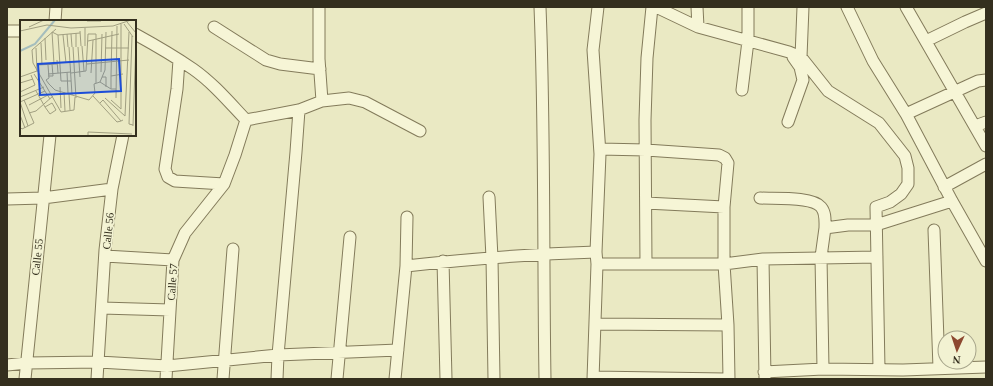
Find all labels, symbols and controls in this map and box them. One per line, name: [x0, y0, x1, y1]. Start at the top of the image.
inset map: [20, 20, 136, 136]
street label: Calle 56: [100, 211, 116, 250]
street label: Calle 55: [29, 237, 45, 276]
street label: Calle 57: [165, 263, 179, 301]
north arrow: [937, 330, 977, 370]
text: N: [952, 354, 961, 366]

